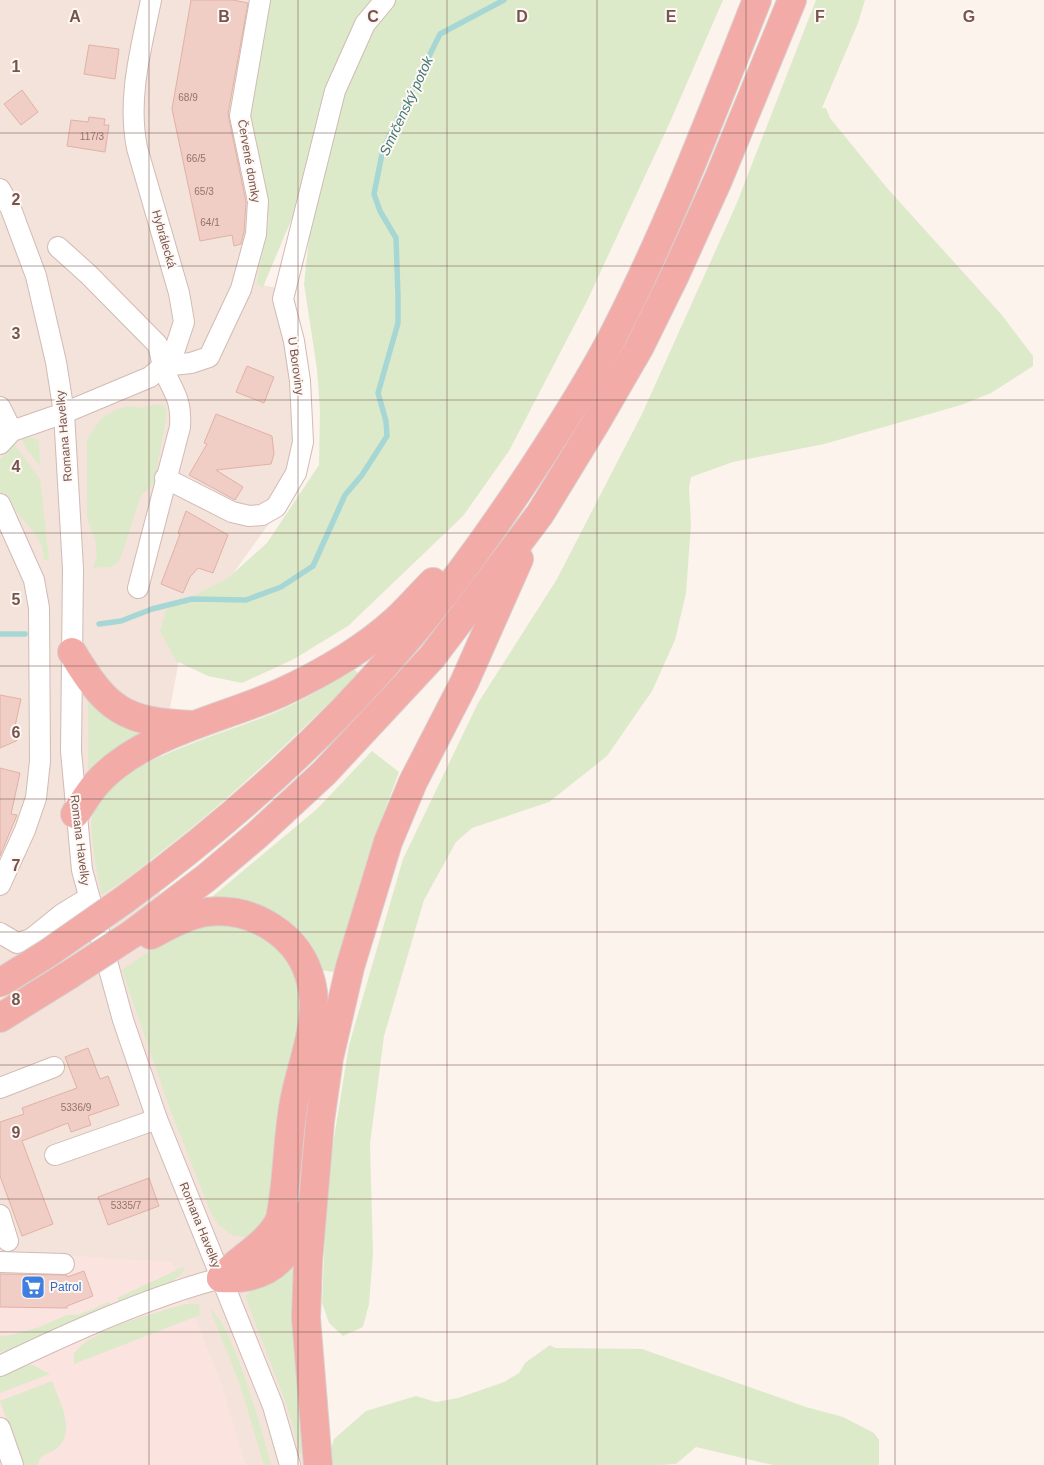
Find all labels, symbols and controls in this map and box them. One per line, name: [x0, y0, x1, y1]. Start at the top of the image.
text: A: [69, 8, 81, 25]
text: B: [218, 8, 230, 25]
text: C: [367, 8, 379, 25]
text: D: [516, 8, 528, 25]
text: E: [666, 8, 677, 25]
text: F: [815, 8, 825, 25]
text: G: [963, 8, 975, 25]
water label: Smrčenský potok: [376, 53, 436, 158]
text: 1: [12, 58, 21, 75]
house number: 68/9: [178, 92, 198, 103]
street label: Červené domky: [235, 118, 264, 204]
house number: 117/3: [80, 131, 105, 142]
house number: 66/5: [186, 153, 206, 164]
house number: 65/3: [194, 186, 214, 197]
text: 2: [12, 191, 21, 208]
street label: Hybrálecká: [149, 208, 179, 270]
house number: 64/1: [200, 217, 220, 228]
text: 3: [12, 325, 21, 342]
street label: U Boroviny: [285, 336, 307, 396]
street label: Romana Havelky: [53, 390, 75, 482]
text: 4: [12, 458, 21, 475]
text: 5: [12, 591, 21, 608]
text: 6: [12, 724, 21, 741]
street label: Romana Havelky: [67, 794, 93, 886]
text: 7: [12, 857, 21, 874]
text: 8: [12, 991, 21, 1008]
house number: 5336/9: [61, 1102, 92, 1113]
text: 9: [12, 1124, 21, 1141]
street label: Romana Havelky: [176, 1180, 224, 1270]
house number: 5335/7: [111, 1200, 142, 1211]
supermarket icon: Patrol: [20, 1274, 46, 1300]
place label: Patrol: [50, 1280, 81, 1294]

